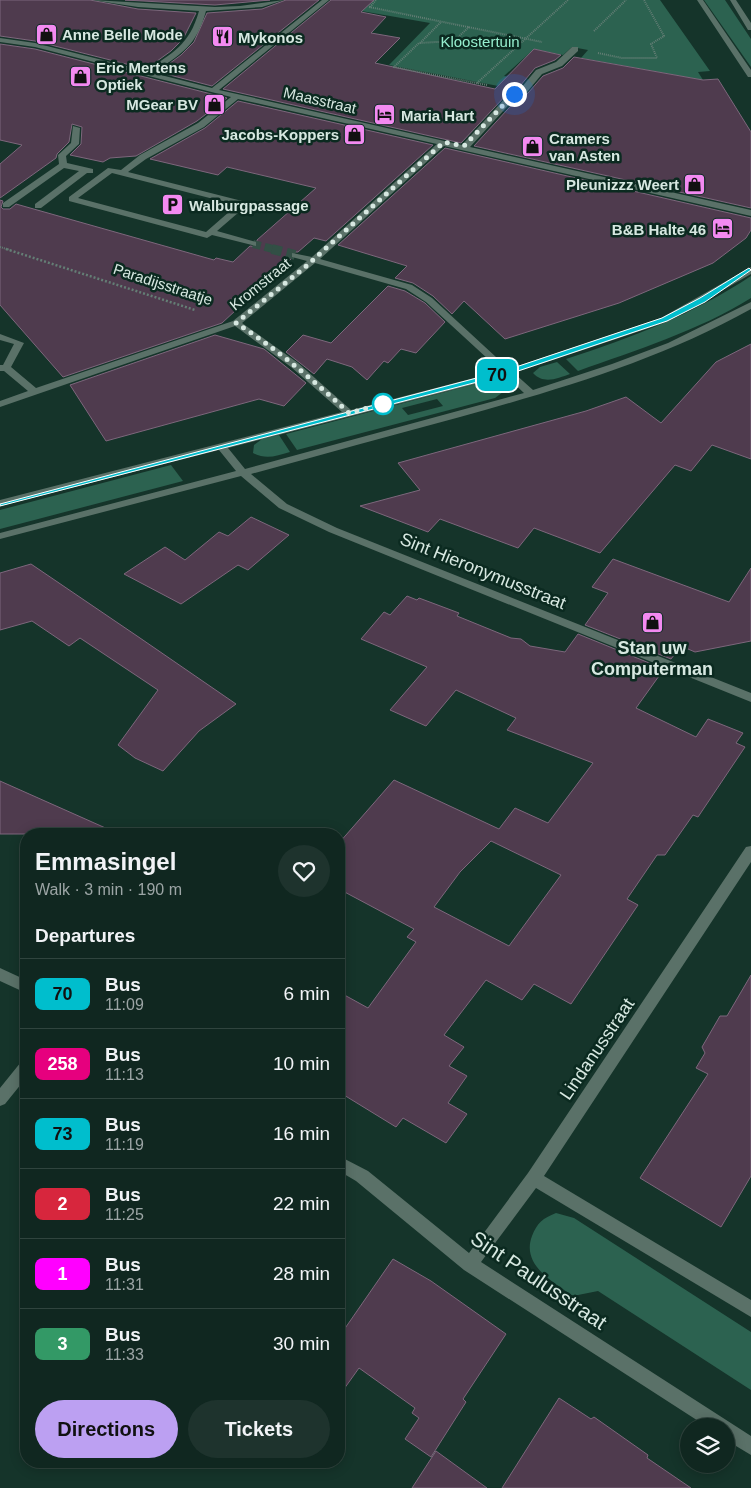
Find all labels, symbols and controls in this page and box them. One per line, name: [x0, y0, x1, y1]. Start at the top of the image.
shop icon: Anne Belle Mode: [34, 22, 58, 46]
restaurant icon: Mykonos: [210, 25, 234, 49]
place label: Anne Belle Mode: [62, 26, 183, 43]
place label: Mykonos: [238, 29, 303, 46]
park label: Kloostertuin: [440, 33, 520, 50]
place label: Eric Mertens Optiek: [96, 59, 186, 93]
shop icon: Eric Mertens Optiek: [68, 64, 92, 88]
your location: [502, 82, 527, 107]
street label: Maasstraat: [282, 83, 359, 117]
shop icon: MGear BV: [202, 92, 226, 116]
place label: MGear BV: [126, 96, 198, 113]
hotel icon: Maria Hart: [373, 103, 397, 127]
place label: Maria Hart: [401, 107, 474, 124]
shop icon: Jacobs-Koppers: [343, 122, 367, 146]
place label: Jacobs-Koppers: [221, 126, 339, 143]
place label: Cramers van Asten: [549, 130, 620, 164]
shop icon: Cramers van Asten: [521, 135, 545, 159]
shop icon: Pleunizzz Weert: [683, 172, 707, 196]
place label: Pleunizzz Weert: [566, 176, 679, 193]
parking icon: Walburgpassage: [161, 193, 185, 217]
place label: Walburgpassage: [189, 197, 308, 214]
hotel icon: B&B Halte 46: [710, 217, 734, 241]
place label: B&B Halte 46: [612, 221, 706, 238]
street label: Kromstraat: [226, 254, 294, 314]
street label: Paradijsstraatje: [111, 260, 215, 308]
line badge: 70: [474, 359, 520, 391]
text: 70: [487, 365, 507, 385]
unlabelled marker: [372, 393, 394, 415]
street label: Sint Hieronymusstraat: [397, 529, 569, 613]
shop icon: Stan uw Computerman: [640, 611, 664, 635]
place label: Stan uw Computerman: [591, 638, 713, 679]
button: heart: [278, 845, 330, 897]
text: Emmasingel: [35, 848, 176, 875]
text: Walk · 3 min · 190 m: [35, 881, 182, 898]
text: Departures: [35, 925, 135, 946]
text: Bus: [105, 974, 141, 995]
text: 6 min: [284, 983, 330, 1004]
text: 70: [52, 984, 73, 1004]
street label: Lindanusstraat: [556, 994, 638, 1104]
text: 11:09: [105, 996, 144, 1013]
text: Bus: [105, 1044, 141, 1065]
text: 10 min: [273, 1053, 330, 1074]
text: 258: [47, 1054, 78, 1074]
text: 11:13: [105, 1066, 144, 1083]
text: Bus: [105, 1114, 141, 1135]
text: 16 min: [273, 1123, 330, 1144]
text: 73: [52, 1124, 73, 1144]
text: 11:19: [105, 1136, 144, 1153]
text: Bus: [105, 1184, 141, 1205]
text: 22 min: [273, 1193, 330, 1214]
text: 2: [57, 1194, 68, 1214]
text: 11:25: [105, 1206, 144, 1223]
street label: Sint Paulusstraat: [467, 1226, 611, 1334]
text: Bus: [105, 1254, 141, 1275]
text: 28 min: [273, 1263, 330, 1284]
text: 1: [57, 1264, 68, 1284]
text: 11:31: [105, 1276, 144, 1293]
text: Bus: [105, 1324, 141, 1345]
text: 30 min: [273, 1333, 330, 1354]
text: 3: [57, 1334, 68, 1354]
text: 11:33: [105, 1346, 144, 1363]
button: Directions: [35, 1400, 178, 1458]
button: Tickets: [188, 1400, 330, 1458]
map controls: [680, 1418, 735, 1473]
button: layers: [680, 1418, 735, 1473]

